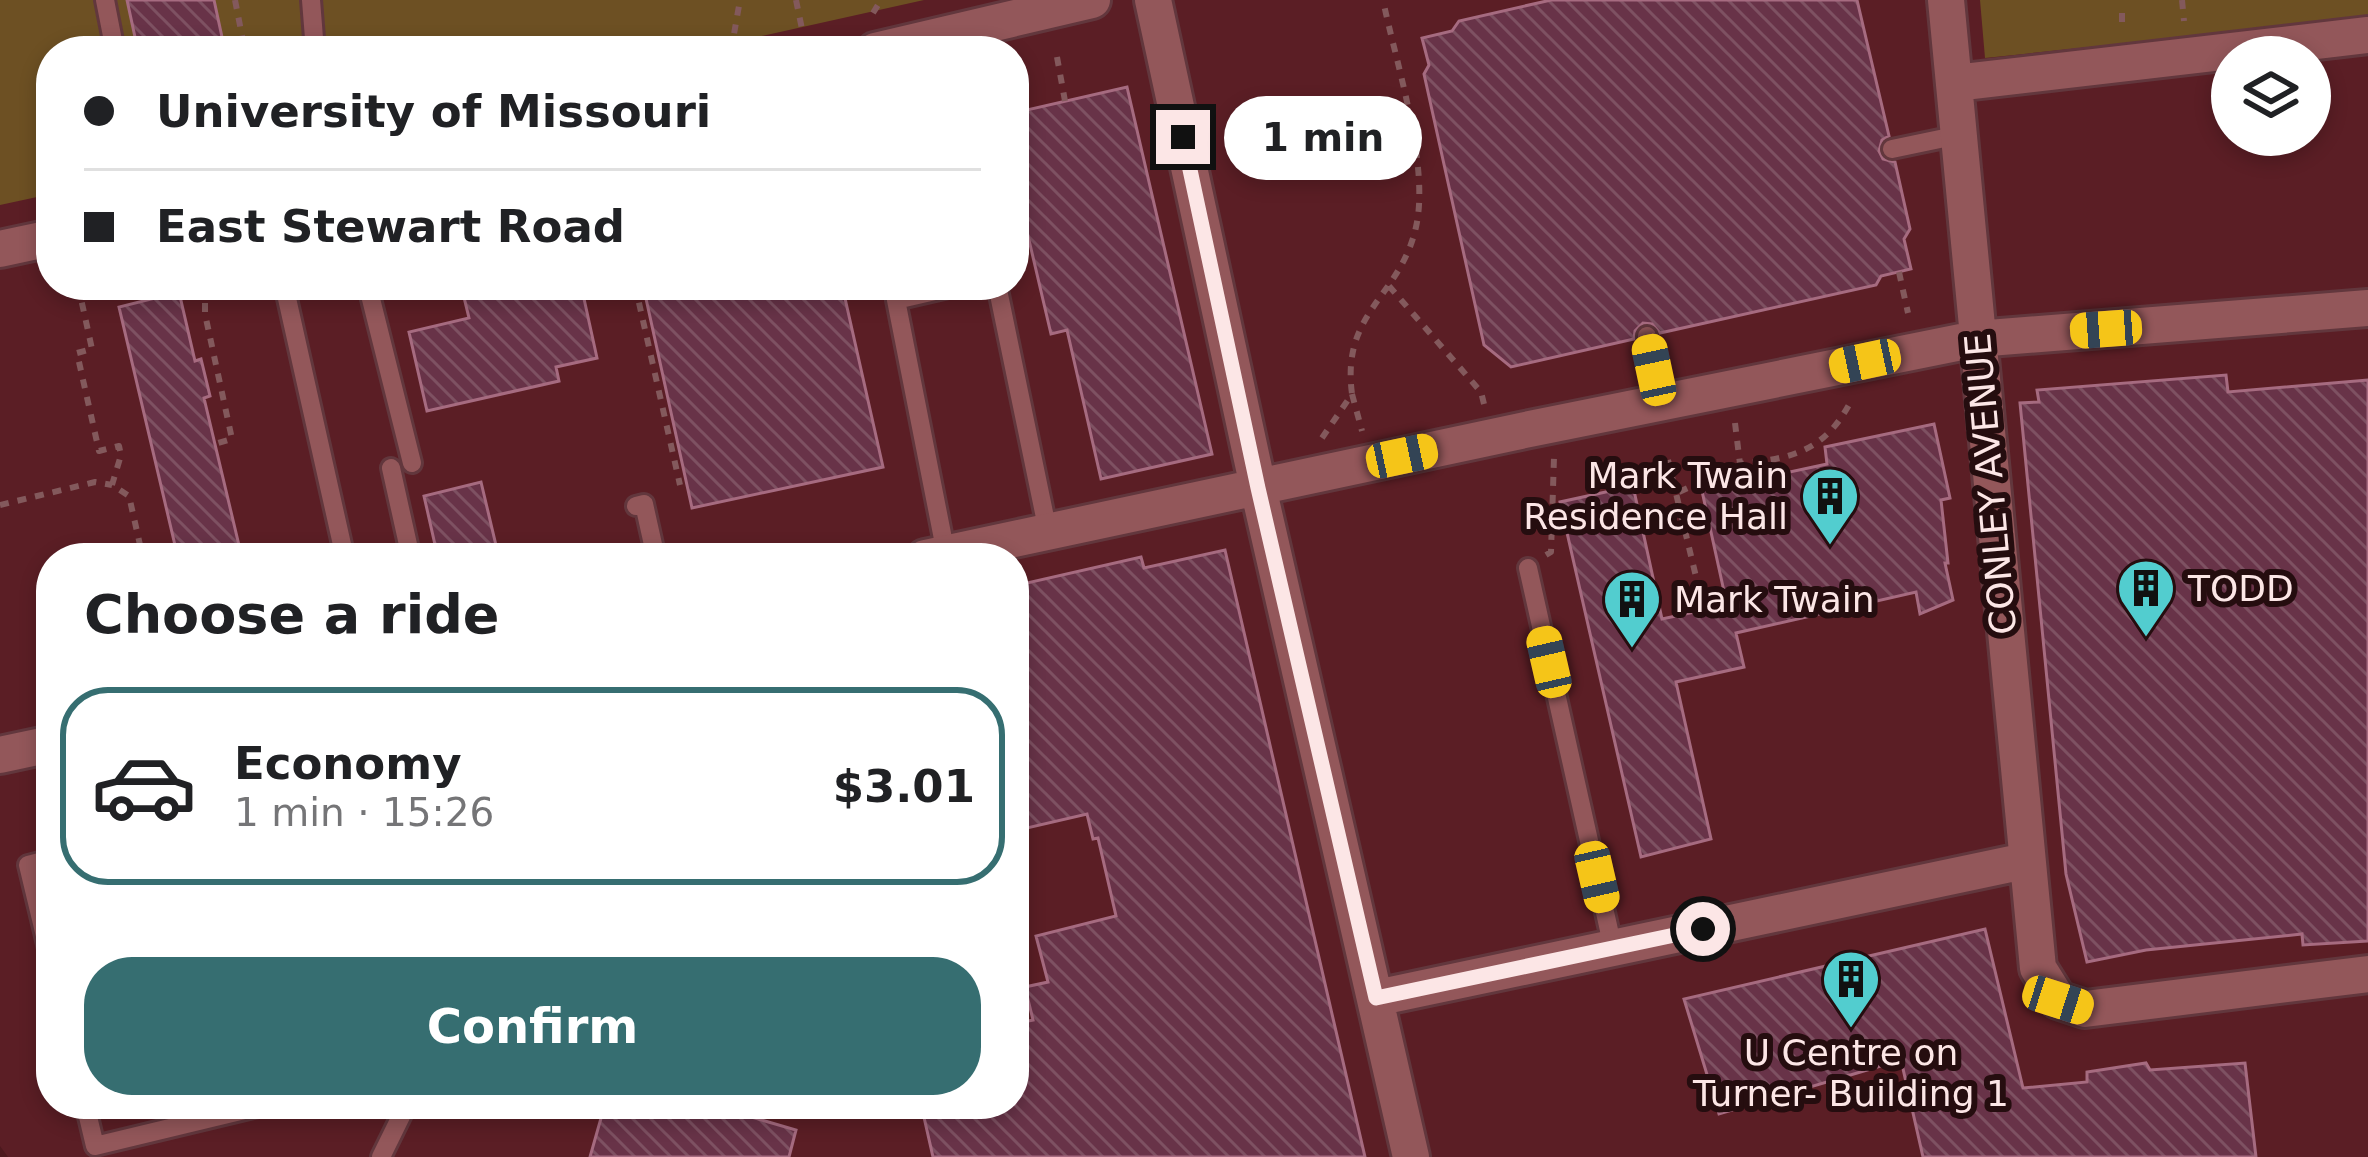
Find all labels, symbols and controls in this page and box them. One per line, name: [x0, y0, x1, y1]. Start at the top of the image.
map controls: [2211, 36, 2331, 156]
button: layers: [2211, 36, 2331, 156]
text: University of Missouri: [156, 85, 711, 138]
callout: 1 min: [1225, 95, 1423, 179]
route end: [1156, 110, 1210, 164]
text: 1 min: [1262, 115, 1384, 160]
text: East Stewart Road: [156, 200, 625, 253]
car: [2069, 309, 2143, 349]
car: [1629, 331, 1679, 409]
street label: CONLEY AVENUE: [1957, 332, 2024, 636]
car: [1826, 336, 1904, 386]
car: [1363, 431, 1441, 481]
place label: Mark Twain Residence Hall: [1523, 455, 1788, 537]
building icon: Mark Twain Residence Hall: [1799, 465, 1861, 547]
building icon: TODD: [2115, 557, 2177, 639]
building icon: Mark Twain: [1601, 568, 1663, 650]
place label: TODD: [2187, 568, 2294, 609]
place label: Mark Twain: [1674, 579, 1875, 620]
text: Choose a ride: [84, 583, 500, 646]
car: [1523, 623, 1575, 701]
icon: car: [90, 732, 198, 840]
text: Economy: [234, 737, 462, 790]
text: $3.01: [833, 760, 975, 813]
text: 1 min · 15:26: [234, 790, 494, 835]
car: [1571, 838, 1623, 916]
route start: [1676, 902, 1730, 956]
building icon: U Centre on Turner- Building 1: [1820, 948, 1882, 1030]
button: Confirm: [84, 957, 981, 1095]
car: [2018, 972, 2098, 1028]
place label: U Centre on Turner- Building 1: [1692, 1032, 2009, 1114]

